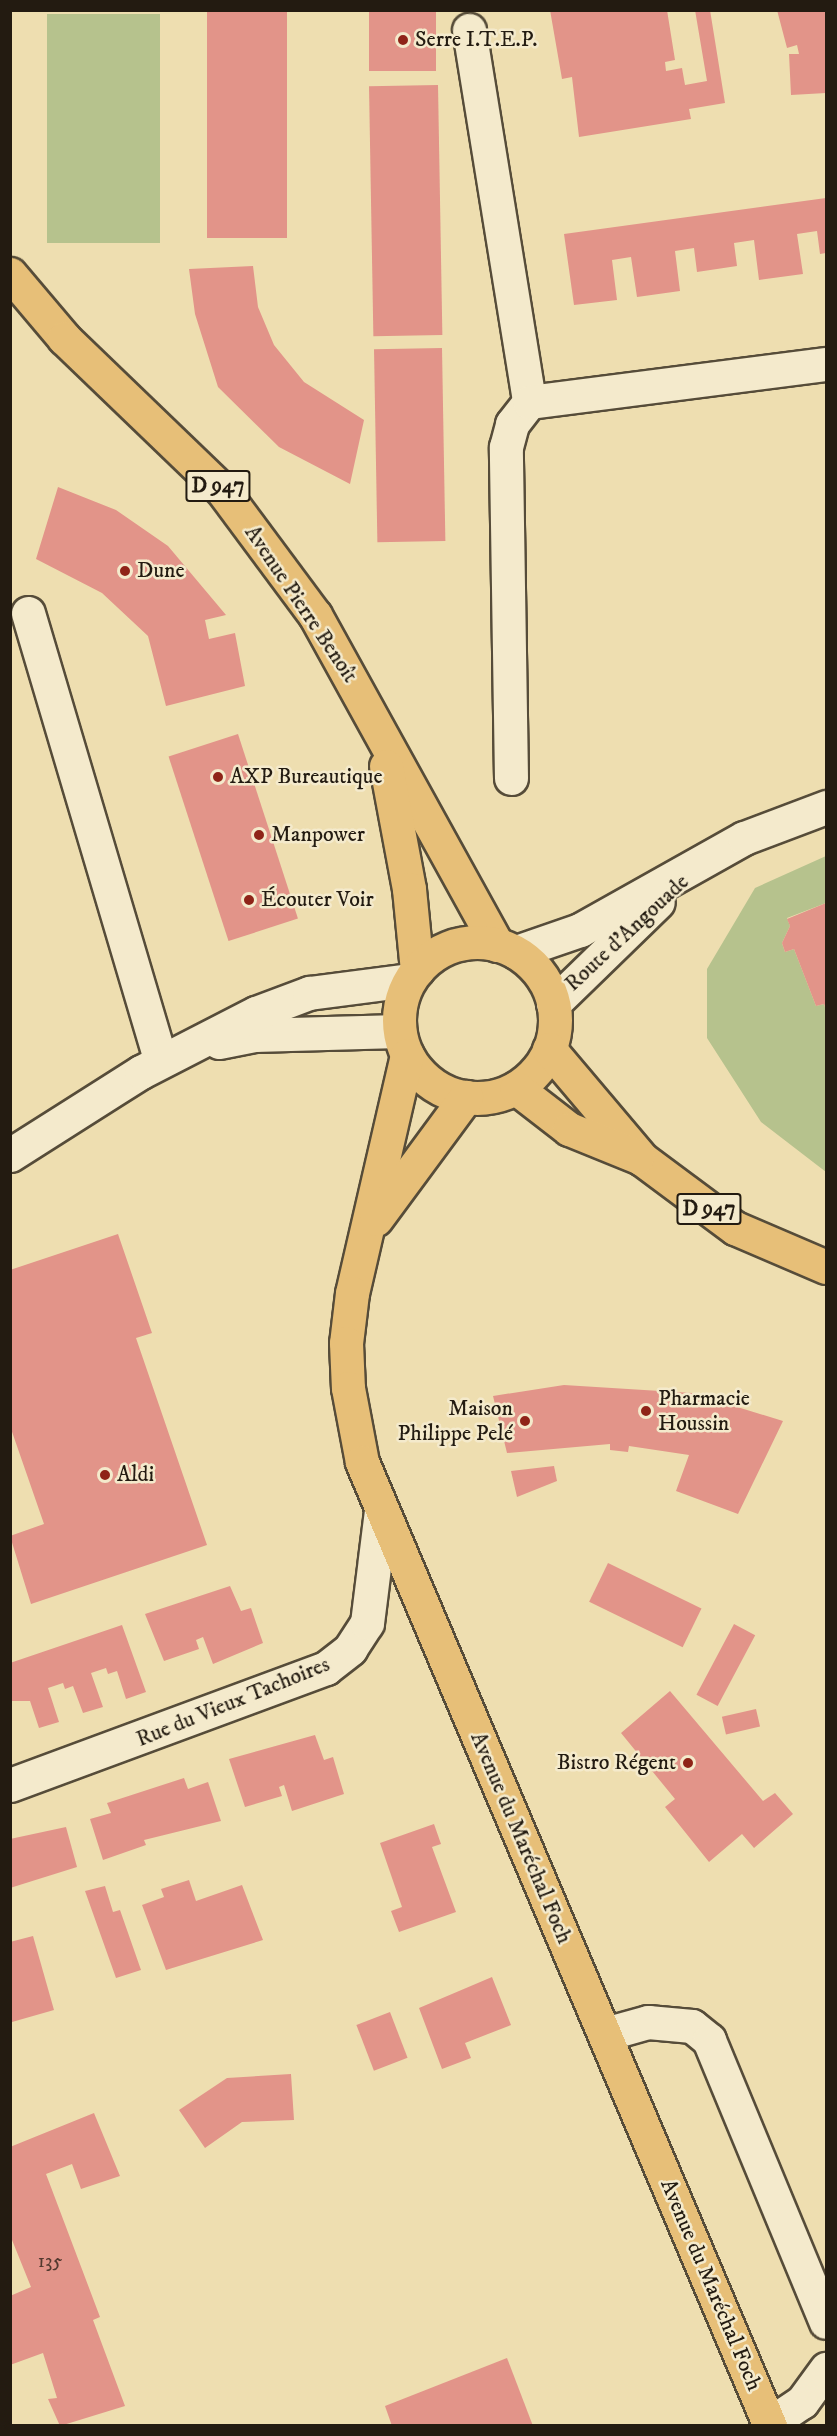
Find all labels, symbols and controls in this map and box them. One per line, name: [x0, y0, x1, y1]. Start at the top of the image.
place label: Serre I.T.E.P.: [415, 27, 538, 53]
marker: Serre I.T.E.P.: [396, 33, 410, 47]
road number: D 947: [185, 468, 251, 504]
street label: Avenue Pierre Benoît: [239, 520, 363, 688]
place label: Dune: [137, 558, 185, 584]
marker: Dune: [118, 564, 132, 578]
place label: AXP Bureautique: [230, 764, 383, 790]
marker: AXP Bureautique: [211, 770, 225, 784]
place label: Manpower: [271, 822, 365, 848]
marker: Manpower: [252, 828, 266, 842]
street label: Route d'Angouade: [560, 869, 694, 997]
place label: Écouter Voir: [261, 887, 374, 913]
marker: Écouter Voir: [242, 893, 256, 907]
road number: D 947: [676, 1191, 742, 1227]
place label: Pharmacie Houssin: [658, 1385, 750, 1436]
place label: Maison Philippe Pelé: [398, 1395, 513, 1446]
marker: Pharmacie Houssin: [639, 1404, 653, 1418]
marker: Maison Philippe Pelé: [518, 1414, 532, 1428]
place label: Aldi: [117, 1462, 154, 1488]
marker: Aldi: [98, 1468, 112, 1482]
street label: Rue du Vieux Tachoires: [133, 1651, 333, 1753]
street label: Avenue du Maréchal Foch: [464, 1728, 578, 1948]
place label: Bistro Régent: [557, 1750, 676, 1776]
marker: Bistro Régent: [681, 1756, 695, 1770]
street label: Avenue du Maréchal Foch: [654, 2175, 768, 2395]
house number: 135: [38, 2249, 62, 2273]

